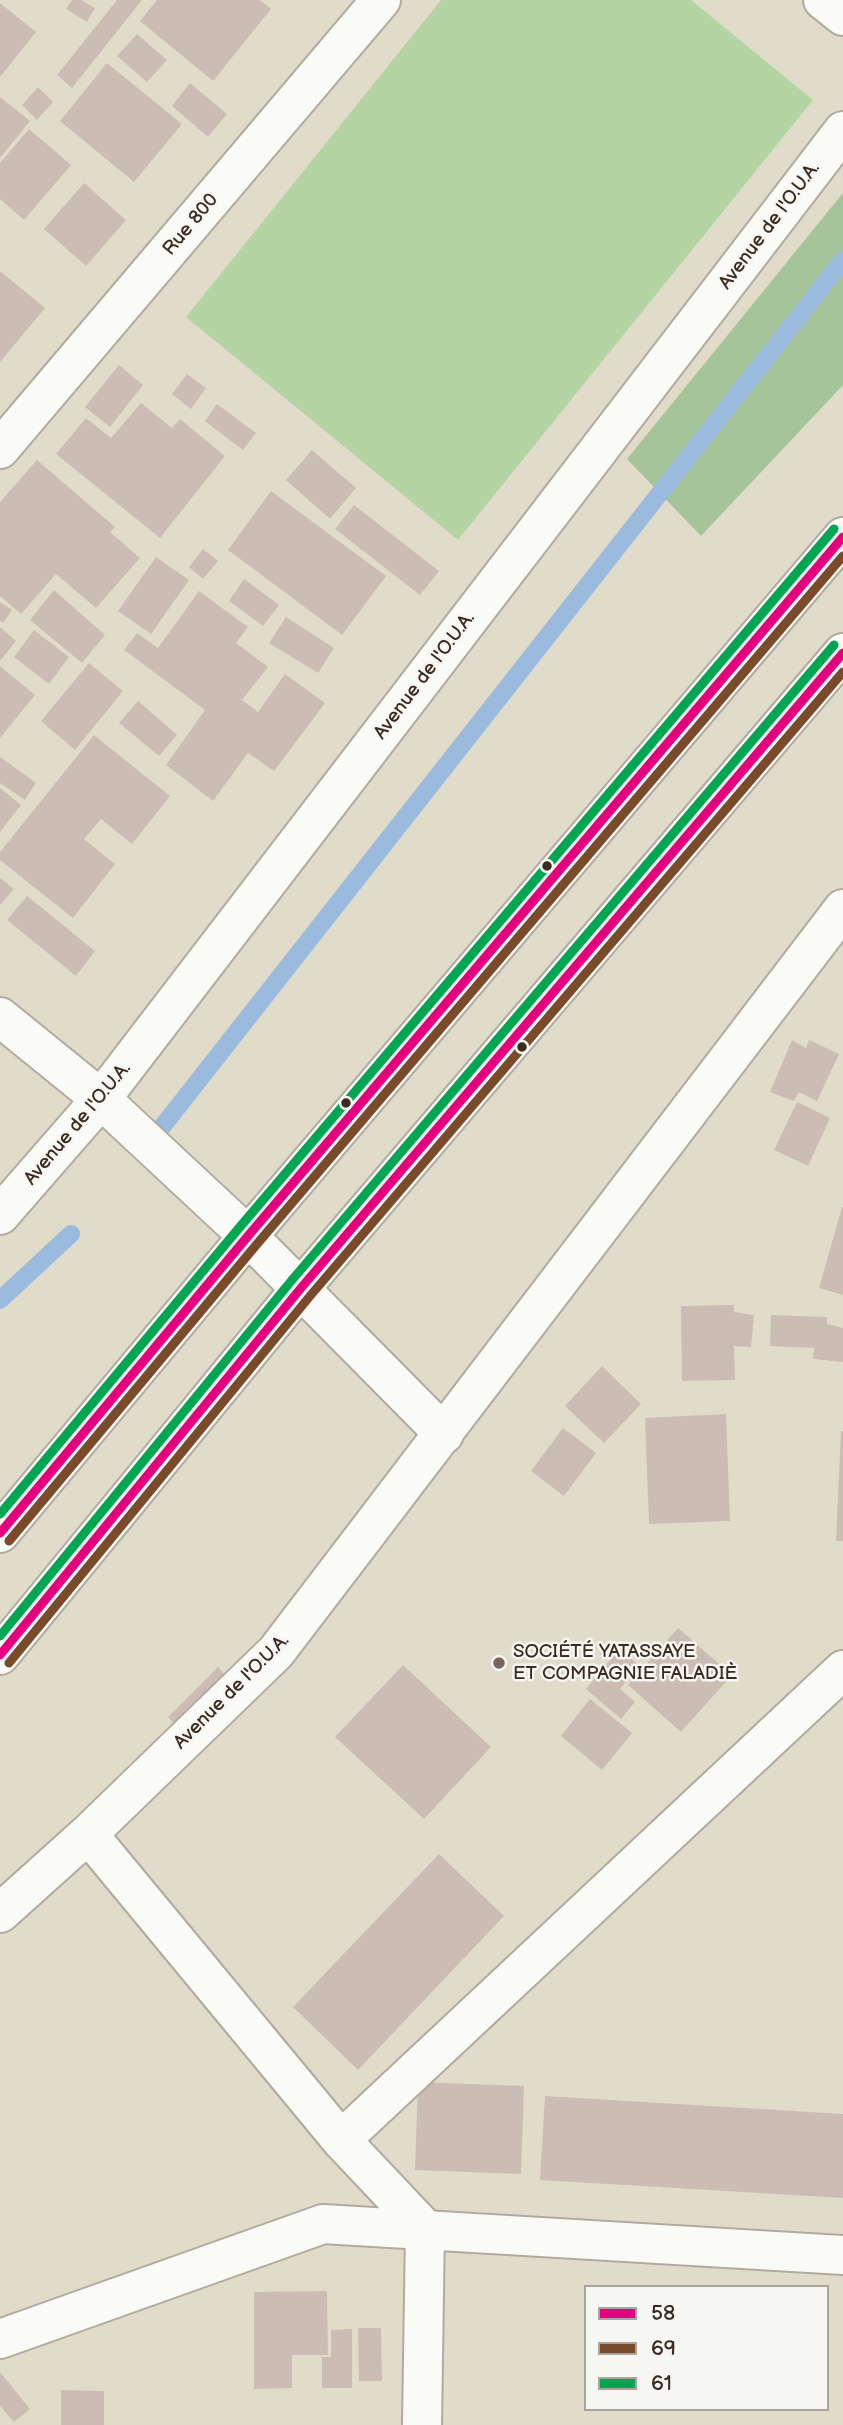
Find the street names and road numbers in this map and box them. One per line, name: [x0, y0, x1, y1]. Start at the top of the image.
street label: Avenue de l'O.U.A.: [715, 158, 825, 294]
street label: Rue 800: [159, 189, 223, 261]
street label: Avenue de l'O.U.A.: [370, 608, 480, 744]
street label: Avenue de l'O.U.A.: [20, 1058, 136, 1190]
street label: Avenue de l'O.U.A.: [170, 1630, 294, 1754]

